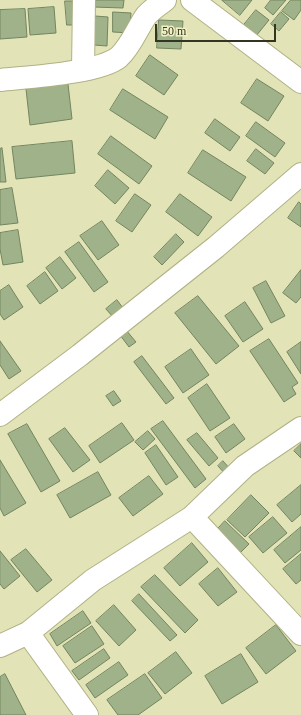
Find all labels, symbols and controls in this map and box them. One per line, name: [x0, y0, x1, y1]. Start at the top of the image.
scale bar: [157, 16, 278, 42]
text: 50 m: [162, 24, 186, 38]

